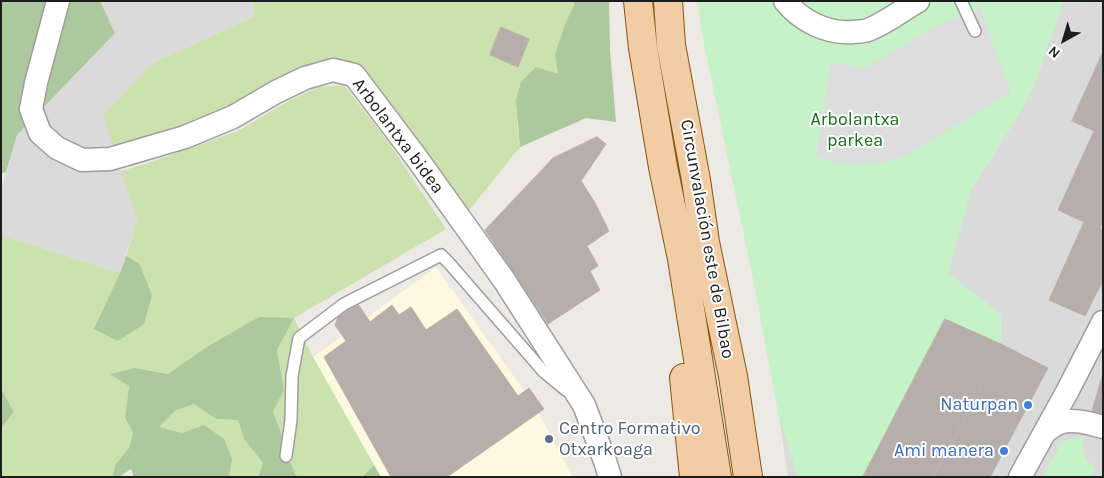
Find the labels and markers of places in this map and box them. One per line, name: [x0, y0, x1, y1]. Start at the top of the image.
place label: Naturpan: [940, 394, 1018, 416]
marker: Naturpan: [1022, 399, 1034, 411]
place label: Centro Formativo Otxarkoaga: [559, 418, 701, 460]
marker: Centro Formativo Otxarkoaga: [543, 433, 555, 445]
place label: Ami manera: [894, 440, 994, 462]
marker: Ami manera: [998, 445, 1010, 457]

